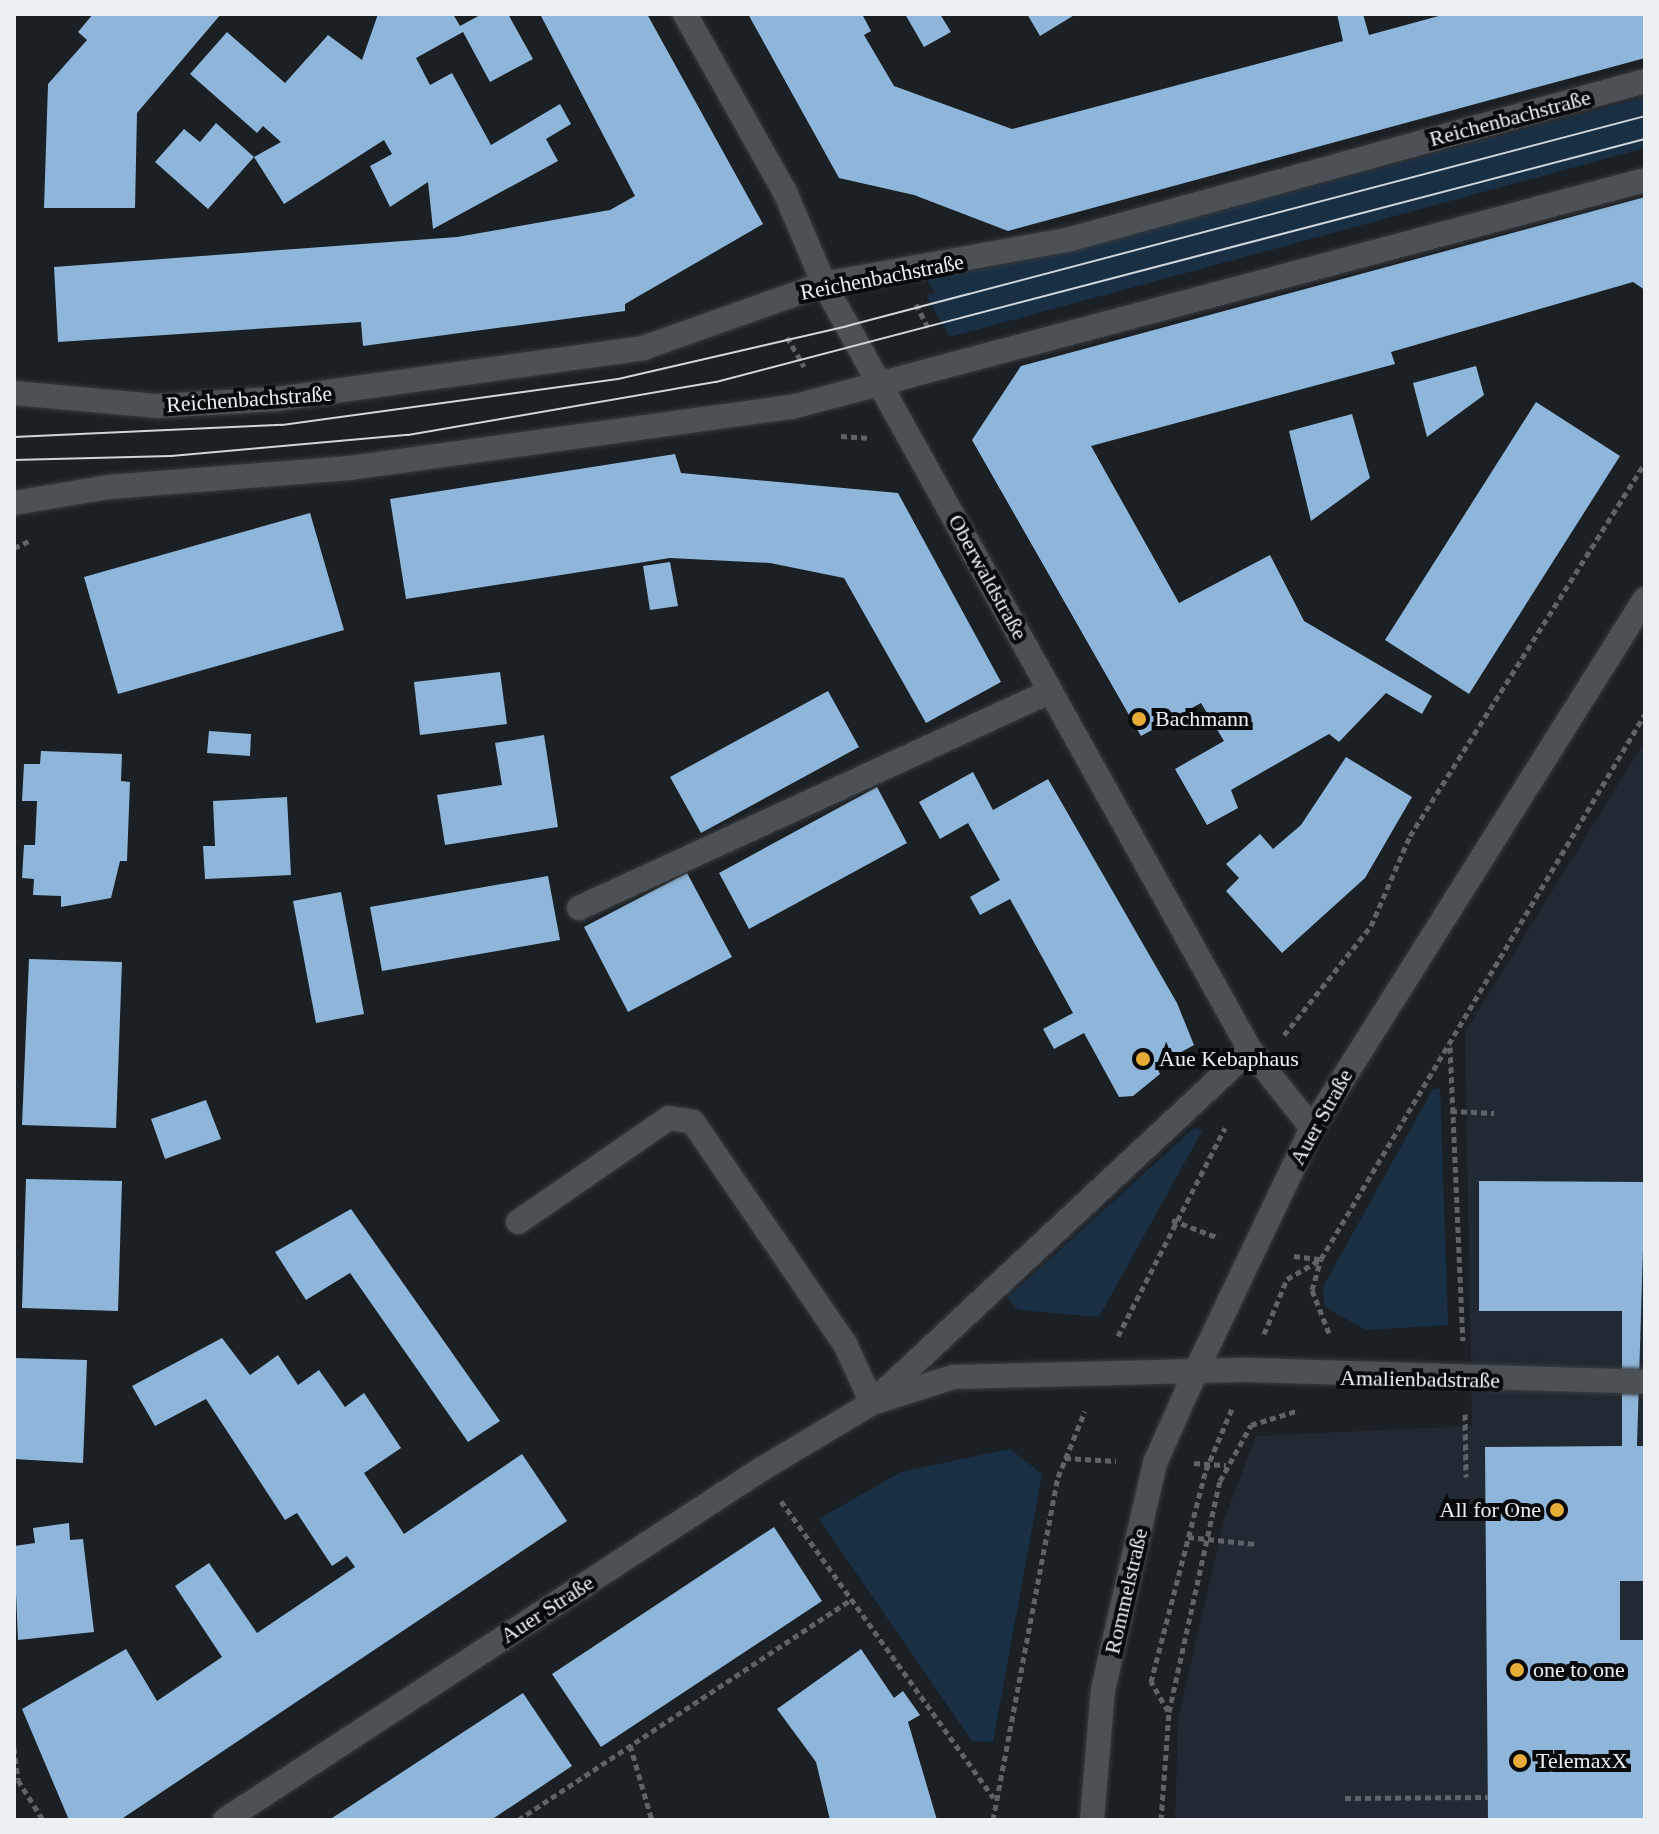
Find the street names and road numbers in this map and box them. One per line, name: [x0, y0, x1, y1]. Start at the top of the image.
street label: Reichenbachstraße: [1426, 84, 1594, 152]
street label: Reichenbachstraße: [798, 248, 966, 306]
street label: Reichenbachstraße: [165, 380, 333, 418]
street label: Oberwaldstraße: [943, 510, 1033, 644]
street label: Auer Straße: [1284, 1064, 1358, 1170]
street label: Amalienbadstraße: [1340, 1364, 1500, 1394]
street label: Rommelstraße: [1099, 1526, 1153, 1656]
street label: Auer Straße: [495, 1569, 599, 1649]

